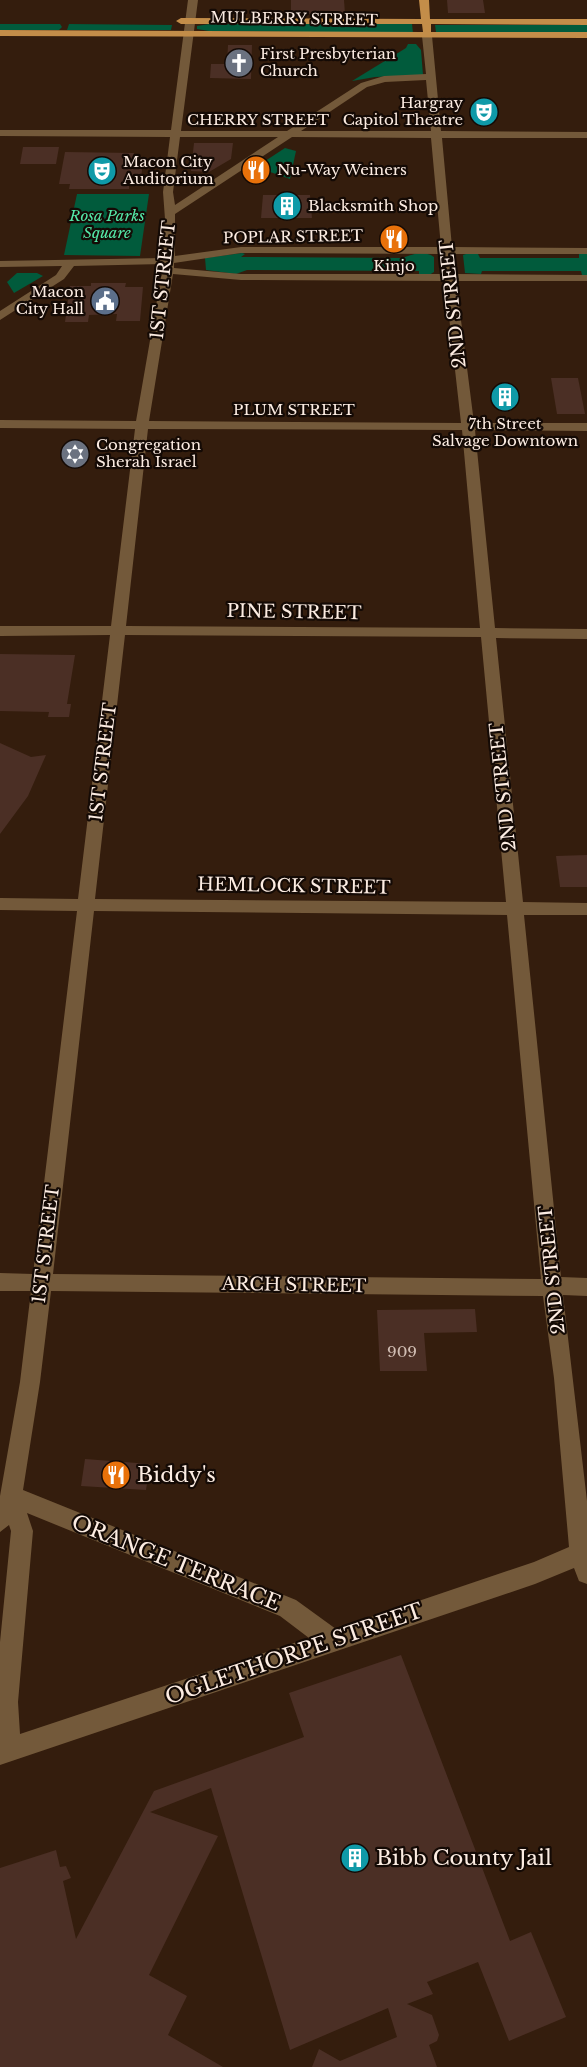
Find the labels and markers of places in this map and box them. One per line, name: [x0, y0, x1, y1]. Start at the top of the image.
place label: First Presbyterian Church: [260, 44, 396, 80]
church icon: First Presbyterian Church: [223, 47, 255, 79]
place label: Hargray Capitol Theatre: [343, 93, 463, 129]
theatre icon: Hargray Capitol Theatre: [468, 96, 500, 128]
place label: Macon City Auditorium: [122, 152, 214, 188]
restaurant icon: Nu-Way Weiners: [240, 154, 272, 186]
theatre icon: Macon City Auditorium: [86, 155, 118, 187]
place label: Nu-Way Weiners: [277, 160, 407, 179]
building icon: Blacksmith Shop: [271, 190, 303, 222]
place label: Blacksmith Shop: [308, 196, 438, 215]
restaurant icon: Kinjo: [378, 223, 410, 255]
place label: Kinjo: [373, 256, 415, 275]
place label: Macon City Hall: [16, 282, 84, 318]
public building icon: Macon City Hall: [89, 285, 121, 317]
building icon: 7th Street Salvage Downtown: [489, 381, 521, 413]
place label: 7th Street Salvage Downtown: [432, 414, 578, 450]
place label: Congregation Sherah Israel: [96, 435, 201, 471]
synagogue icon: Congregation Sherah Israel: [59, 438, 91, 470]
restaurant icon: Biddy's: [100, 1459, 132, 1491]
place label: Biddy's: [137, 1462, 216, 1488]
building icon: Bibb County Jail: [339, 1842, 371, 1874]
place label: Bibb County Jail: [376, 1845, 552, 1871]

